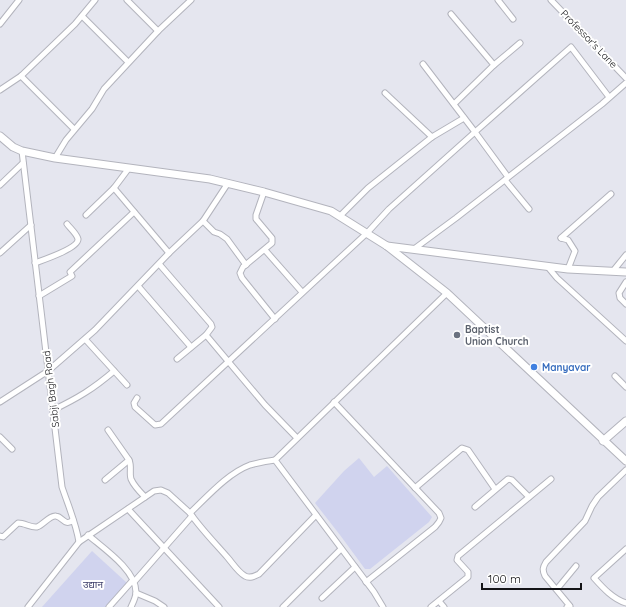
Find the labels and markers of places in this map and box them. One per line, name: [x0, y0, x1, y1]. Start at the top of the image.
place label: Baptist Union Church: [465, 323, 529, 348]
marker: Baptist Union Church: [452, 330, 462, 340]
place label: Manyavar: [542, 361, 591, 374]
marker: Manyavar: [529, 362, 539, 372]

